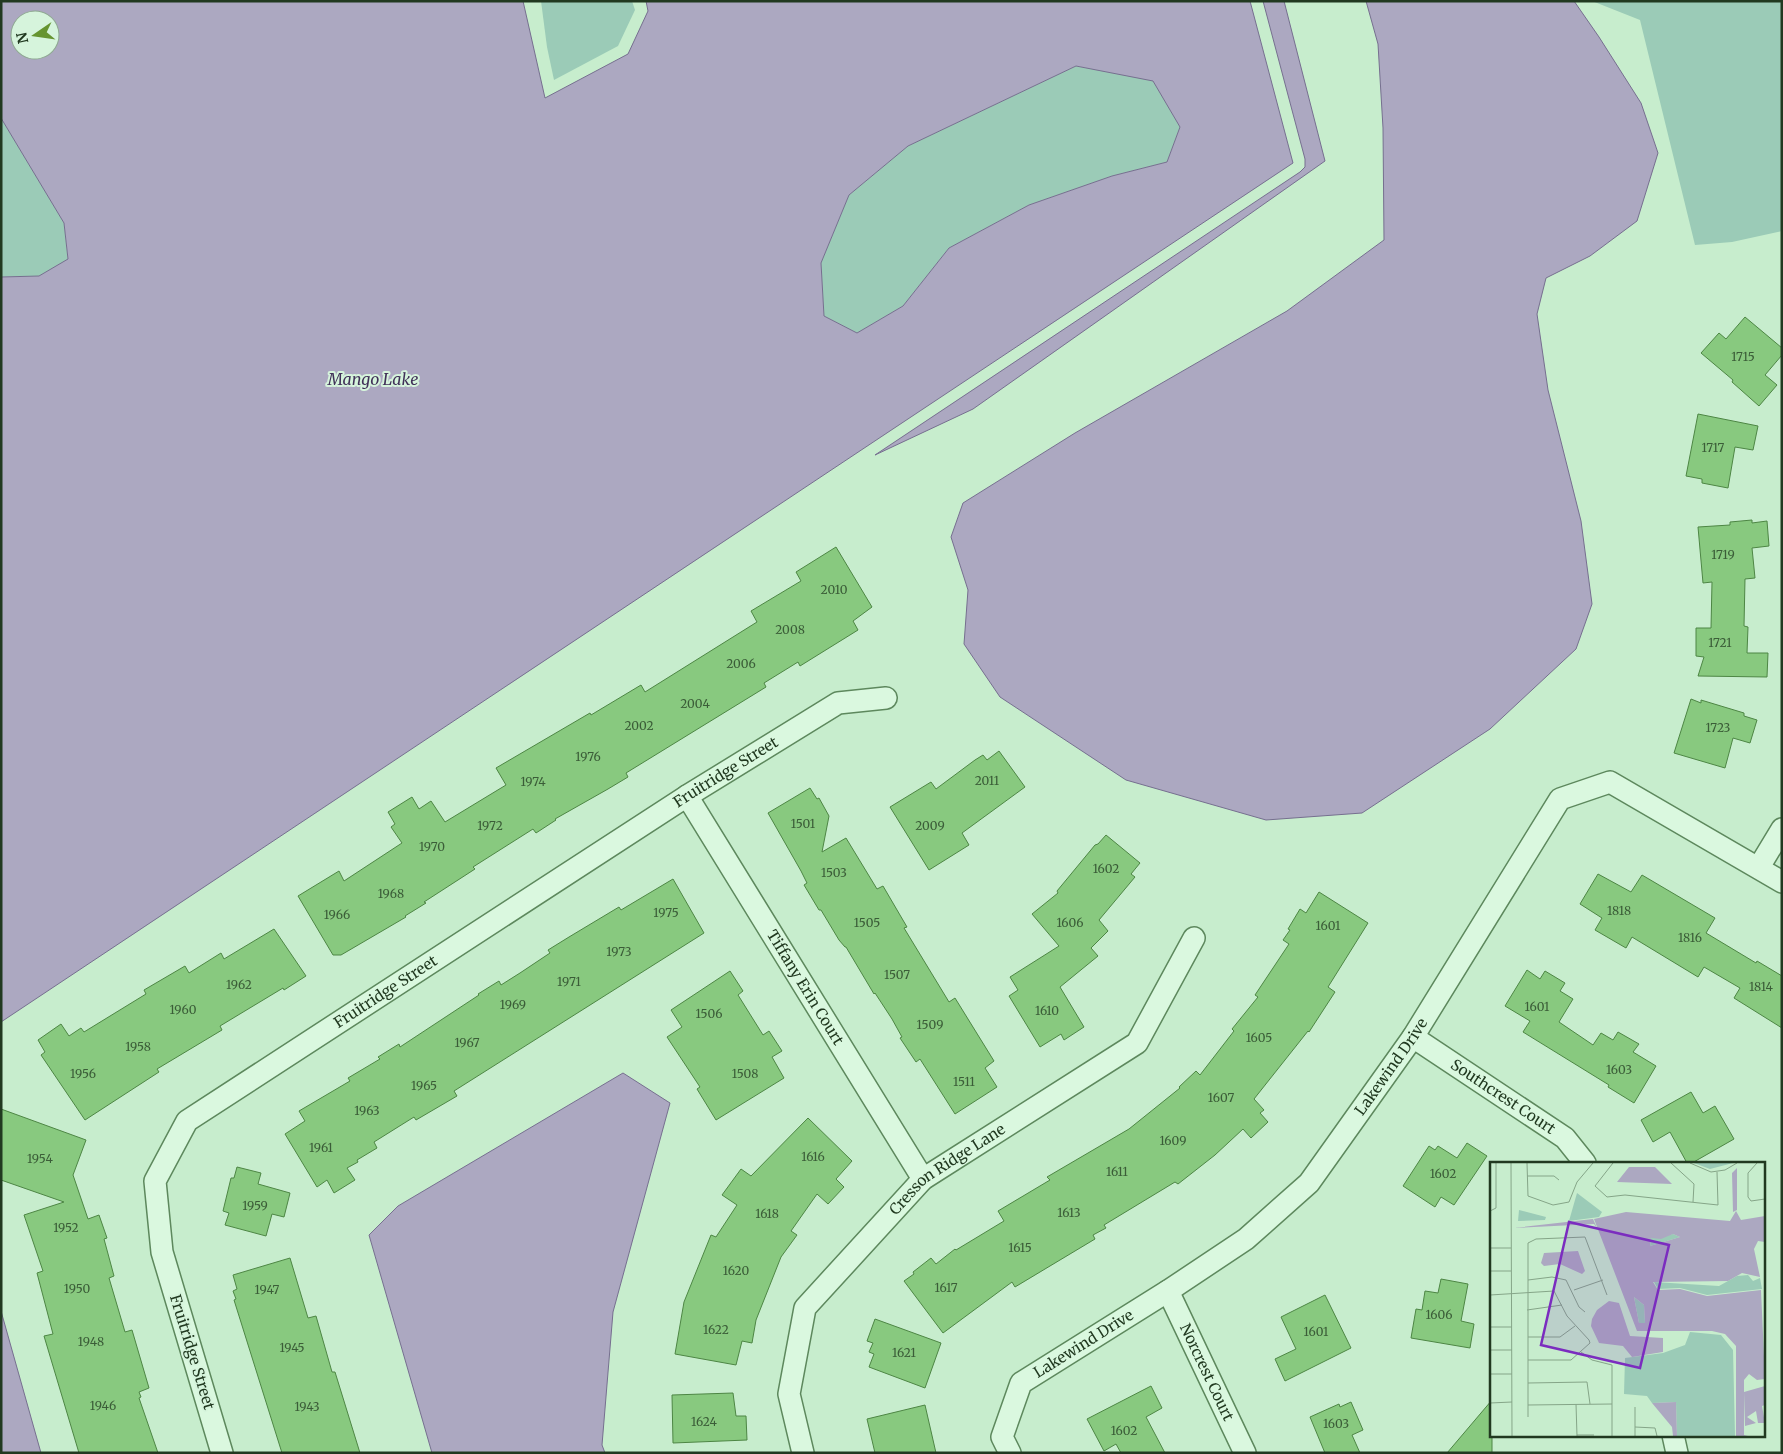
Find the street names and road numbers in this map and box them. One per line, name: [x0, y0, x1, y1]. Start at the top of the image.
street label: Fruitridge Street: [670, 732, 781, 811]
street label: Tiffany Erin Court: [763, 926, 848, 1049]
street label: Fruitridge Street: [330, 951, 441, 1032]
street label: Lakewind Drive: [1350, 1014, 1431, 1119]
street label: Southcrest Court: [1447, 1055, 1559, 1138]
street label: Cresson Ridge Lane: [885, 1119, 1009, 1219]
street label: Fruitridge Street: [166, 1292, 219, 1412]
street label: Lakewind Drive: [1030, 1305, 1137, 1382]
street label: Norcrest Court: [1176, 1320, 1238, 1424]

